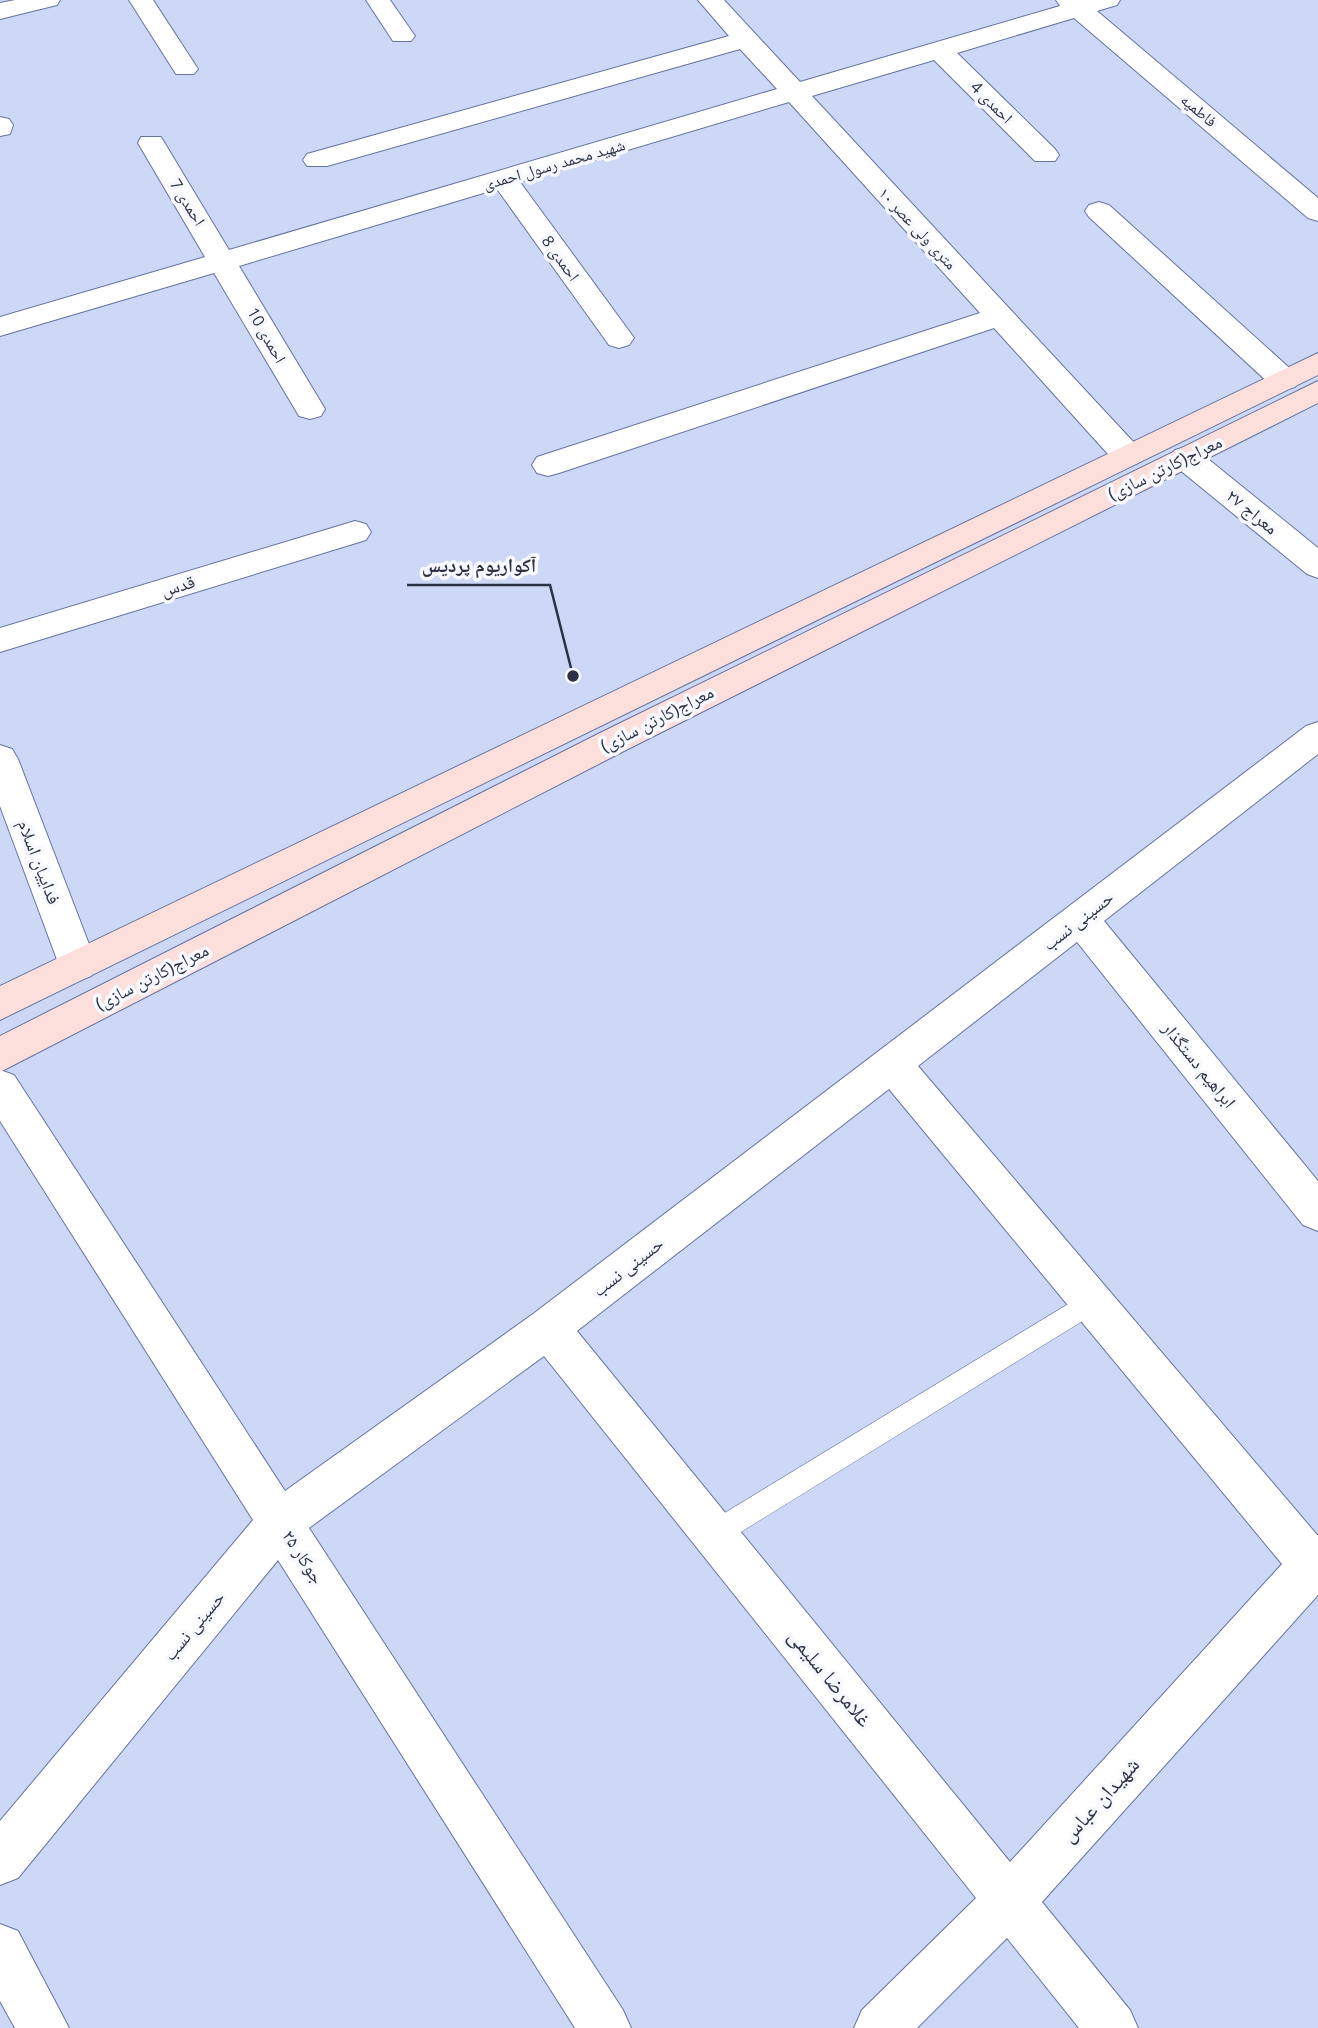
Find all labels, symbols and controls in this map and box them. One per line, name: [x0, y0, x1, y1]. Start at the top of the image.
street label: احمدی 4: [966, 76, 1018, 128]
street label: فاطمیه: [1176, 88, 1222, 132]
street label: شهید محمد رسول احمدی: [481, 133, 627, 195]
street label: احمدی 7: [165, 174, 211, 230]
street label: ۱۰ متری ولی عصر: [874, 182, 962, 274]
street label: احمدی 8: [537, 231, 585, 285]
street label: احمدی 10: [242, 303, 292, 367]
street label: معراج(کارتن سازی): [1104, 429, 1226, 506]
street label: معراج ۲۷: [1221, 483, 1283, 540]
callout: آکواریوم پردیس: [407, 545, 550, 585]
text: آکواریوم پردیس: [422, 552, 537, 579]
street label: قدس: [158, 569, 198, 602]
street label: معراج(کارتن سازی): [596, 679, 718, 758]
street label: فداییان اسلام: [12, 816, 67, 908]
street label: حسینی نسب: [1037, 885, 1118, 955]
street label: معراج(کارتن سازی): [91, 937, 213, 1016]
street label: ابراهیم دستگذار: [1156, 1015, 1242, 1113]
street label: حسینی نسب: [587, 1231, 668, 1301]
street label: جوکار ۲۵: [278, 1525, 330, 1588]
street label: حسینی نسب: [157, 1586, 229, 1665]
street label: غلامرضا سلیمی: [783, 1623, 879, 1732]
street label: شهیدان عباس: [1054, 1751, 1145, 1848]

